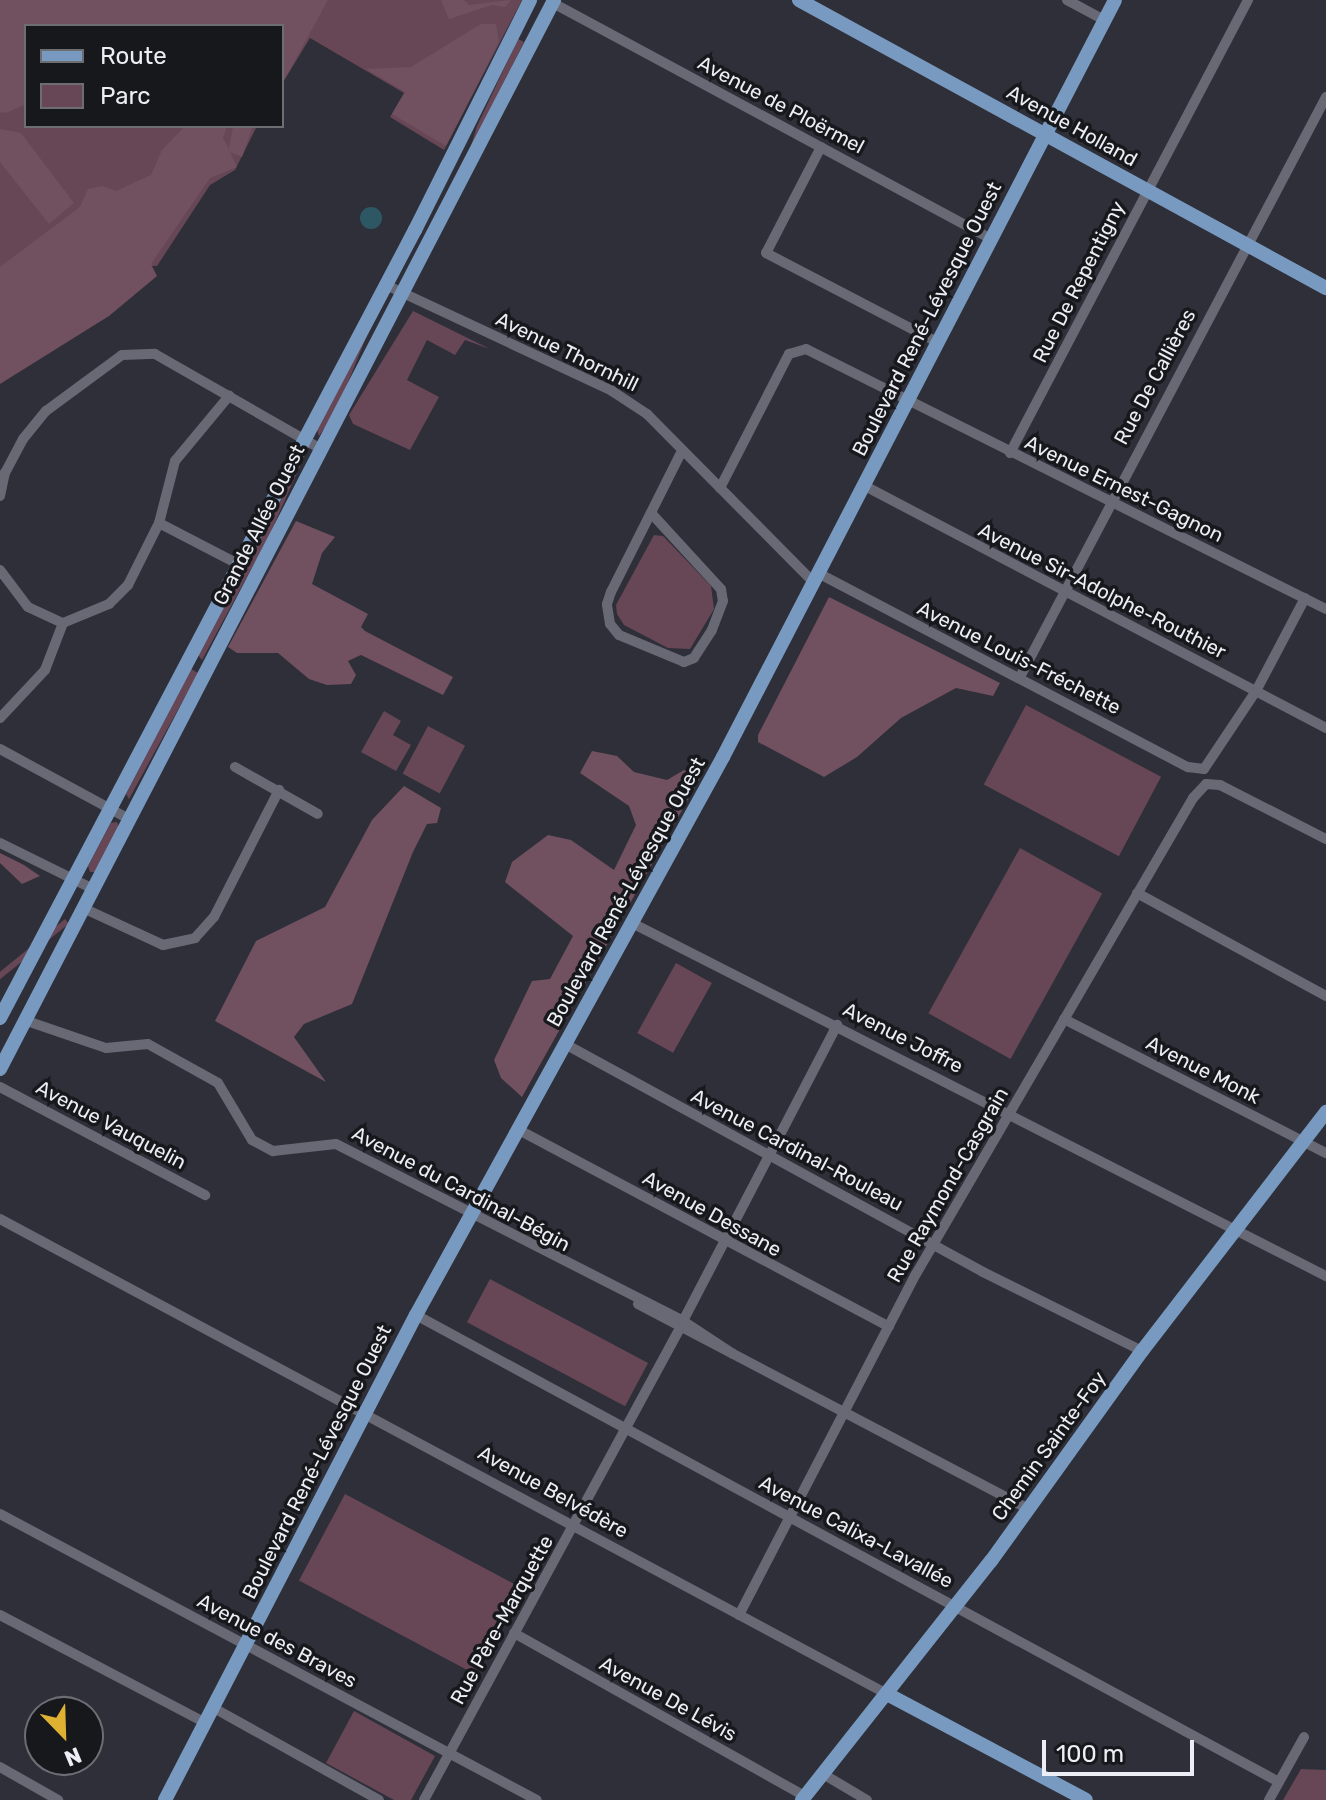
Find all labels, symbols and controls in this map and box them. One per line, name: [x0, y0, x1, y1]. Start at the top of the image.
legend: [24, 24, 284, 128]
text: Route: [100, 42, 167, 70]
street label: Avenue de Ploërmel: [694, 51, 868, 159]
street label: Avenue Holland: [1003, 80, 1141, 172]
text: Parc: [100, 82, 151, 110]
street label: Boulevard René-Lévesque Ouest: [847, 178, 1007, 460]
street label: Rue De Repentigny: [1028, 197, 1130, 367]
street label: Rue De Callières: [1109, 305, 1201, 449]
street label: Avenue Thornhill: [492, 307, 642, 397]
street label: Avenue Ernest-Gagnon: [1021, 430, 1227, 548]
street label: Grande Allée Ouest: [208, 441, 310, 609]
street label: Avenue Sir-Adolphe-Routhier: [974, 518, 1230, 664]
street label: Avenue Louis-Fréchette: [913, 596, 1125, 720]
street label: Boulevard René-Lévesque Ouest: [542, 753, 710, 1031]
street label: Avenue Joffre: [839, 997, 967, 1079]
street label: Avenue Monk: [1142, 1031, 1264, 1109]
street label: Avenue Vauquelin: [32, 1075, 190, 1175]
street label: Rue Raymond-Casgrain: [882, 1083, 1014, 1287]
street label: Avenue Cardinal-Rouleau: [687, 1084, 907, 1216]
street label: Avenue du Cardinal-Bégin: [348, 1121, 574, 1257]
street label: Avenue Dessane: [639, 1166, 785, 1262]
street label: Boulevard René-Lévesque Ouest: [237, 1321, 397, 1603]
street label: Chemin Sainte-Foy: [987, 1367, 1111, 1525]
street label: Avenue Belvédère: [474, 1441, 632, 1543]
street label: Avenue Calixa-Lavallée: [755, 1471, 957, 1593]
street label: Rue Père-Marquette: [446, 1531, 558, 1709]
street label: Avenue des Braves: [193, 1589, 361, 1693]
street label: Avenue De Lévis: [595, 1651, 741, 1747]
north arrow: [24, 1696, 104, 1776]
scale bar: [1046, 1724, 1198, 1774]
text: 100 m: [1056, 1740, 1124, 1768]
text: N: [60, 1741, 85, 1772]

